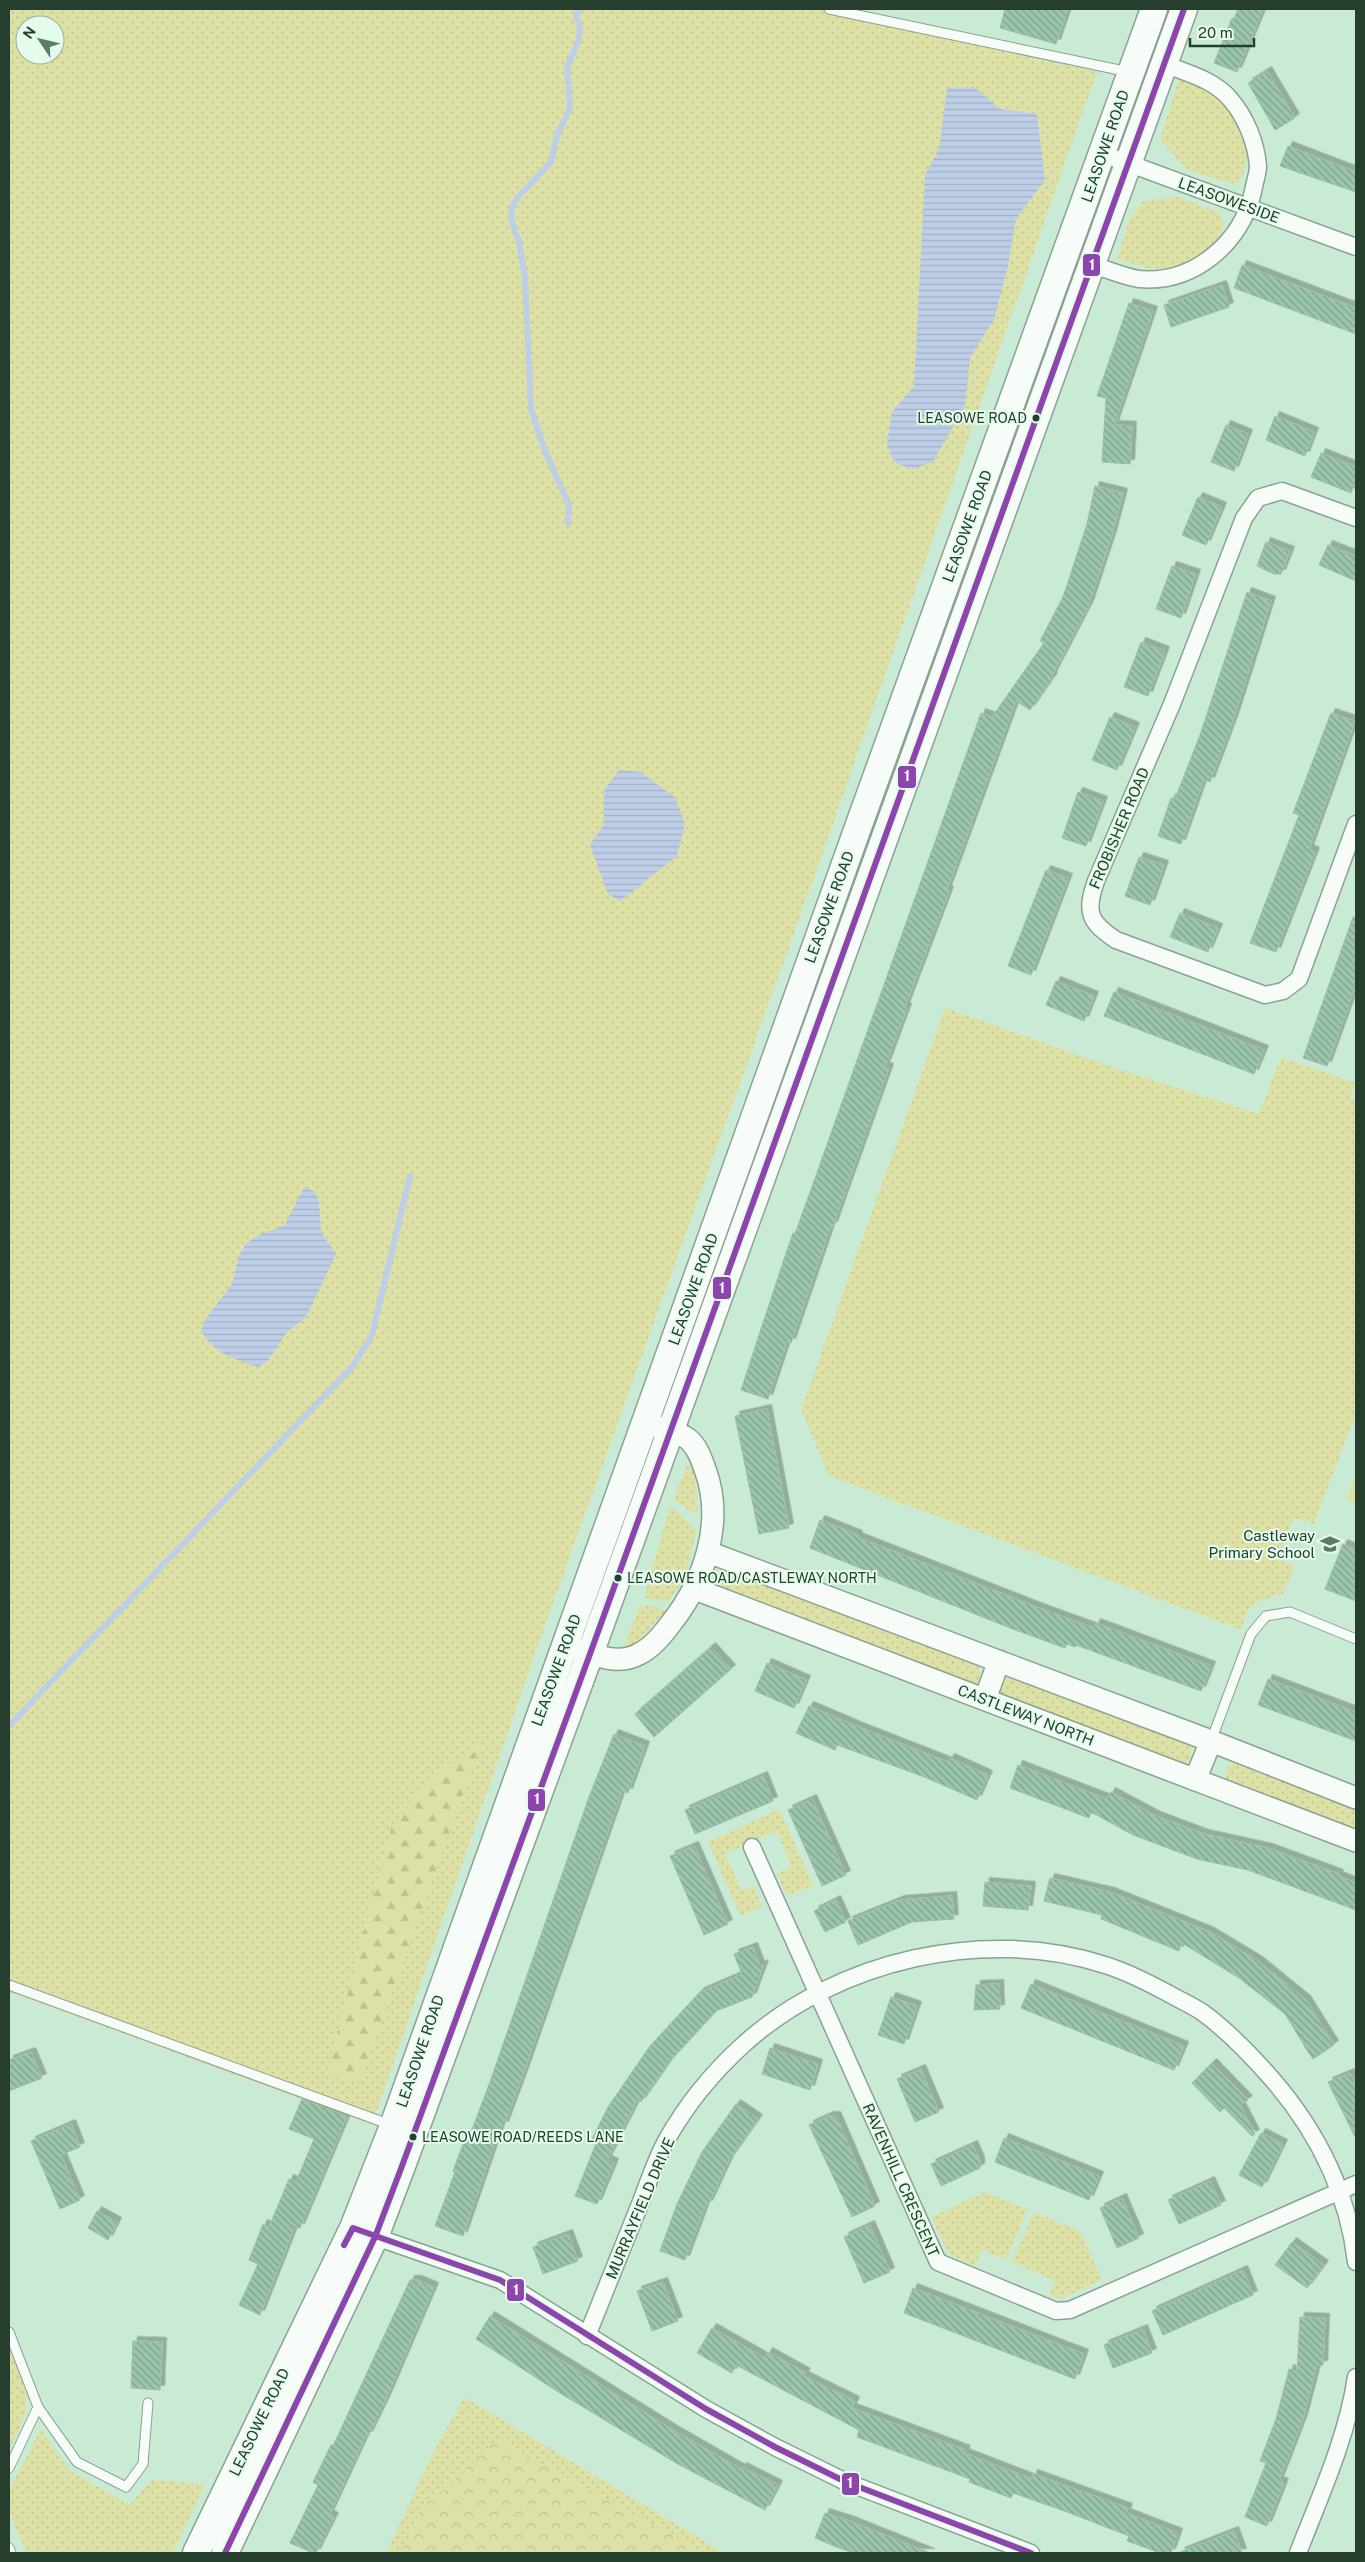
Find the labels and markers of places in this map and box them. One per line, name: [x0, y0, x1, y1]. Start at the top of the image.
place label: LEASOWE ROAD: [917, 410, 1027, 426]
marker: LEASOWE ROAD: [1031, 413, 1041, 423]
place label: Castleway Primary School: [1209, 1527, 1315, 1561]
school or university icon: Castleway Primary School: [1319, 1533, 1341, 1555]
place label: LEASOWE ROAD/CASTLEWAY NORTH: [627, 1570, 877, 1586]
marker: LEASOWE ROAD/CASTLEWAY NORTH: [613, 1573, 623, 1583]
place label: LEASOWE ROAD/REEDS LANE: [422, 2129, 624, 2145]
marker: LEASOWE ROAD/REEDS LANE: [408, 2132, 418, 2142]

